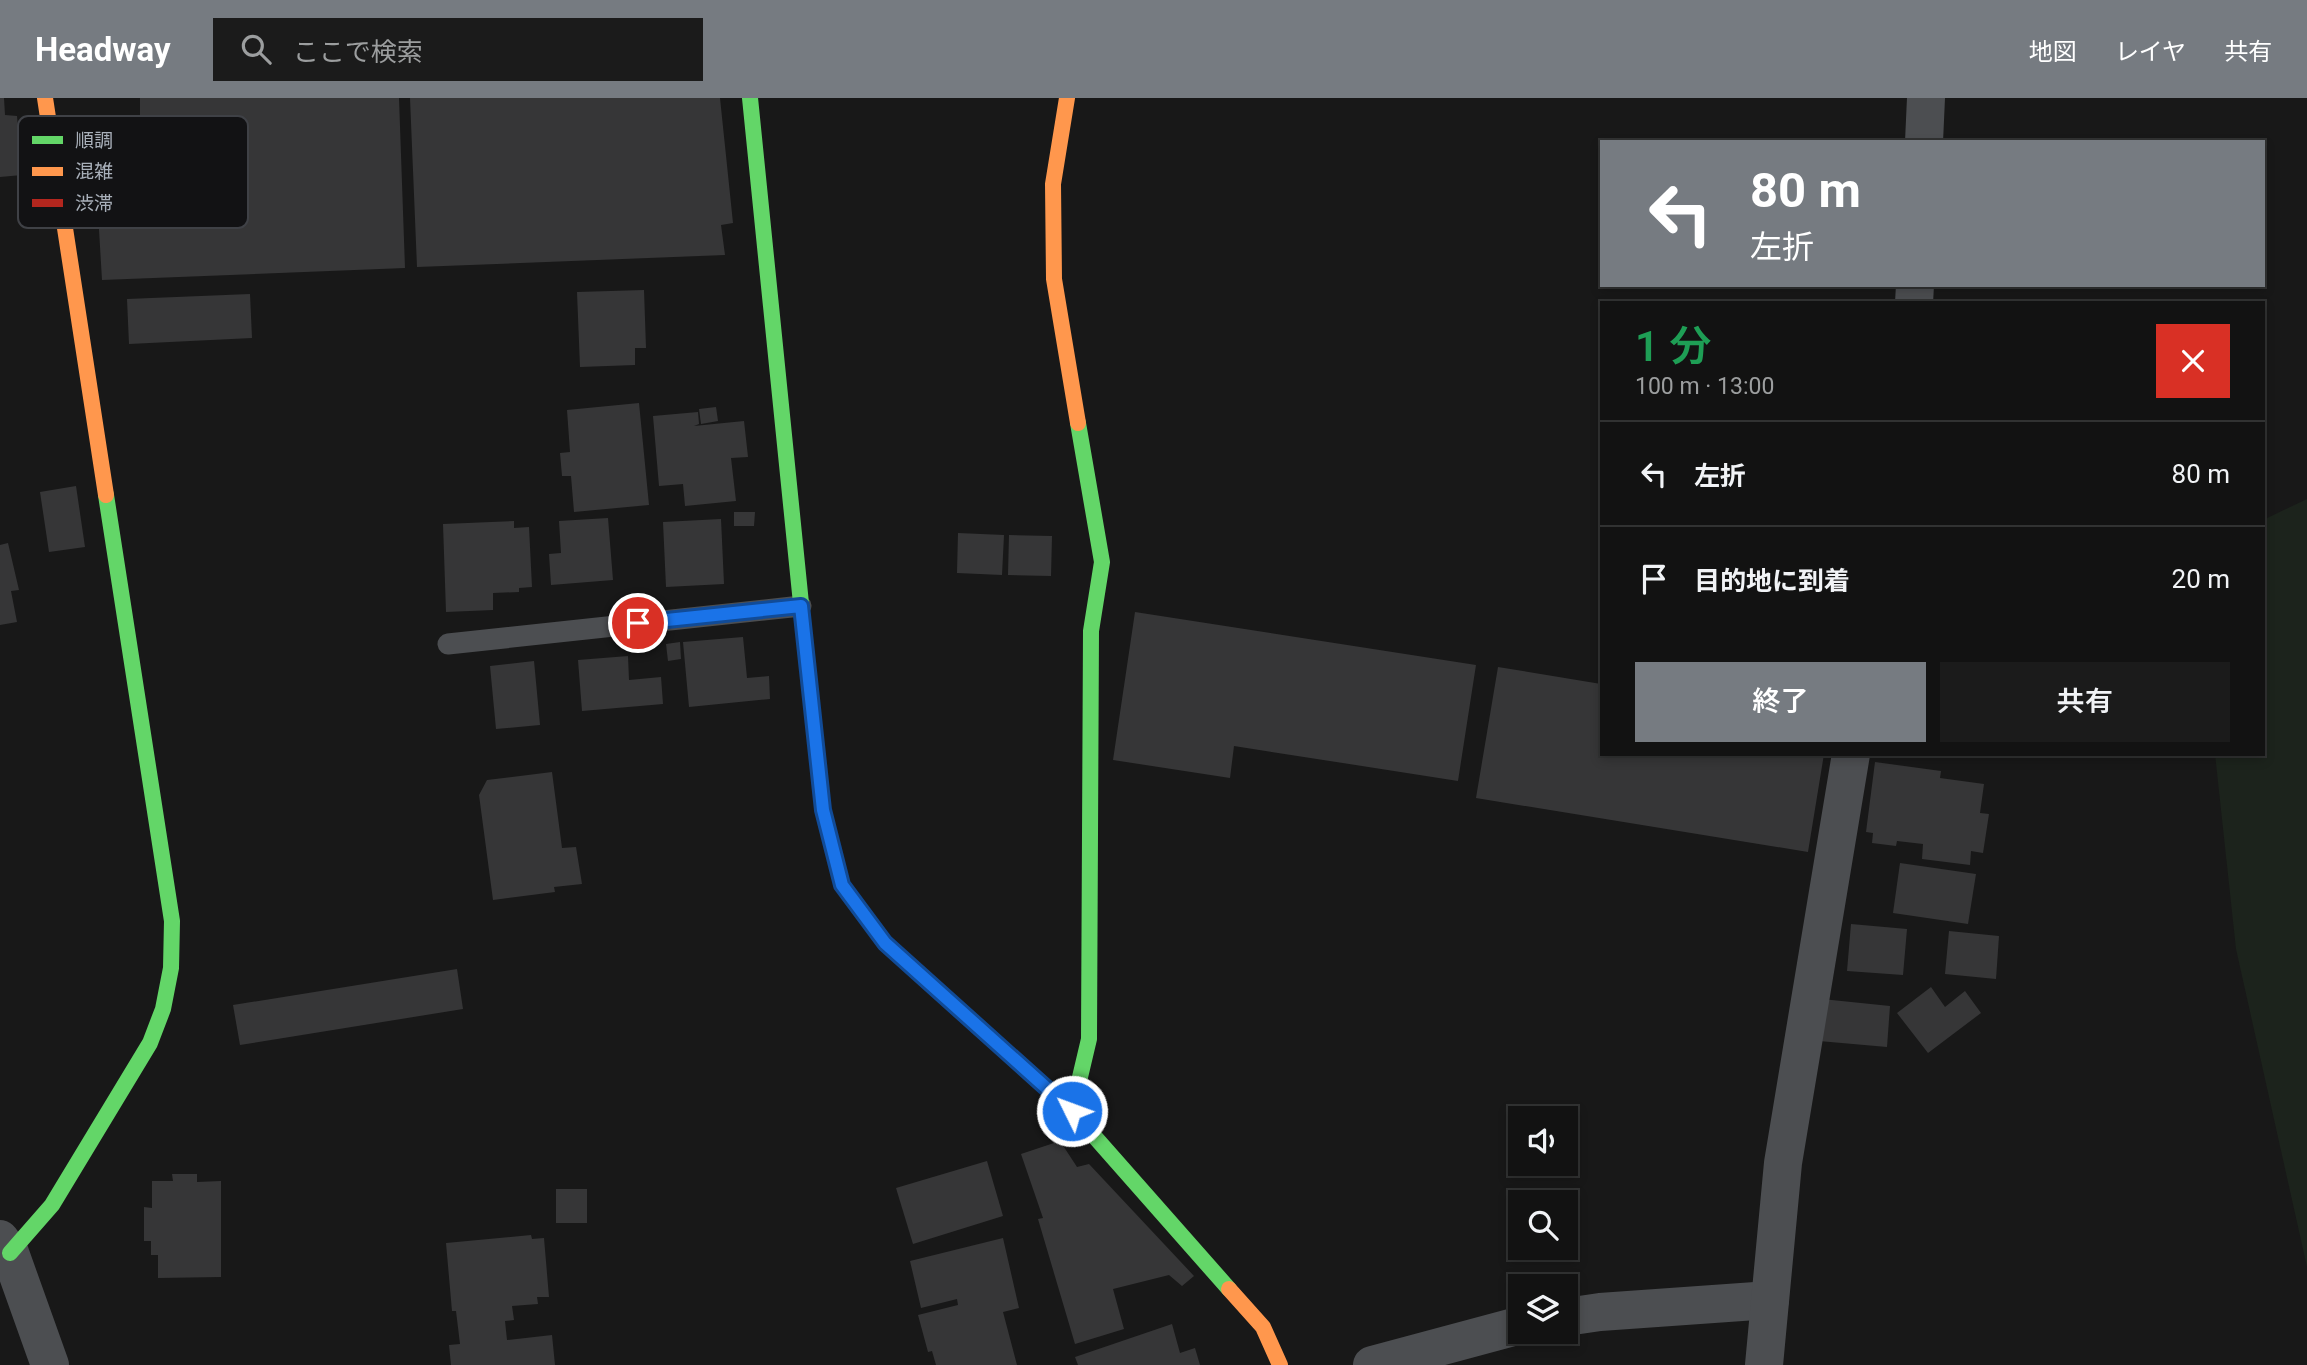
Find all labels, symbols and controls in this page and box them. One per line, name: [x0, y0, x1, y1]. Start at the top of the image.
search box: [213, 18, 703, 81]
text: Headway: [35, 30, 171, 69]
icon: search: [237, 30, 275, 68]
text: ここで検索: [293, 37, 423, 67]
text: 地図: [2029, 38, 2077, 66]
text: レイヤ: [2115, 38, 2186, 66]
text: 共有: [2224, 38, 2272, 66]
legend: [18, 116, 248, 228]
text: 順調: [75, 129, 113, 152]
text: 混雑: [75, 160, 113, 183]
text: 80 m: [1750, 162, 1861, 219]
icon: left: [1635, 168, 1726, 259]
text: 渋滞: [75, 192, 113, 215]
text: 左折: [1750, 228, 1814, 266]
text: 1 分: [1635, 322, 1711, 371]
button: close: [2156, 324, 2230, 398]
text: 100 m · 13:00: [1635, 373, 1774, 400]
icon: left: [1635, 455, 1673, 493]
text: 80 m: [2172, 459, 2230, 489]
text: 左折: [1694, 461, 1746, 491]
icon: arrive: [1635, 560, 1673, 598]
text: 20 m: [2172, 564, 2230, 594]
text: 目的地に到着: [1694, 566, 1850, 596]
pin: [608, 593, 668, 653]
icon: arrive: [619, 604, 657, 642]
button: 終了: [1635, 662, 1926, 742]
button: 共有: [1940, 662, 2230, 742]
position arrow: [1035, 1074, 1109, 1148]
map controls: [1508, 1106, 1578, 1344]
button: sound: [1508, 1106, 1578, 1176]
button: search: [1508, 1190, 1578, 1260]
button: layers: [1508, 1274, 1578, 1344]

